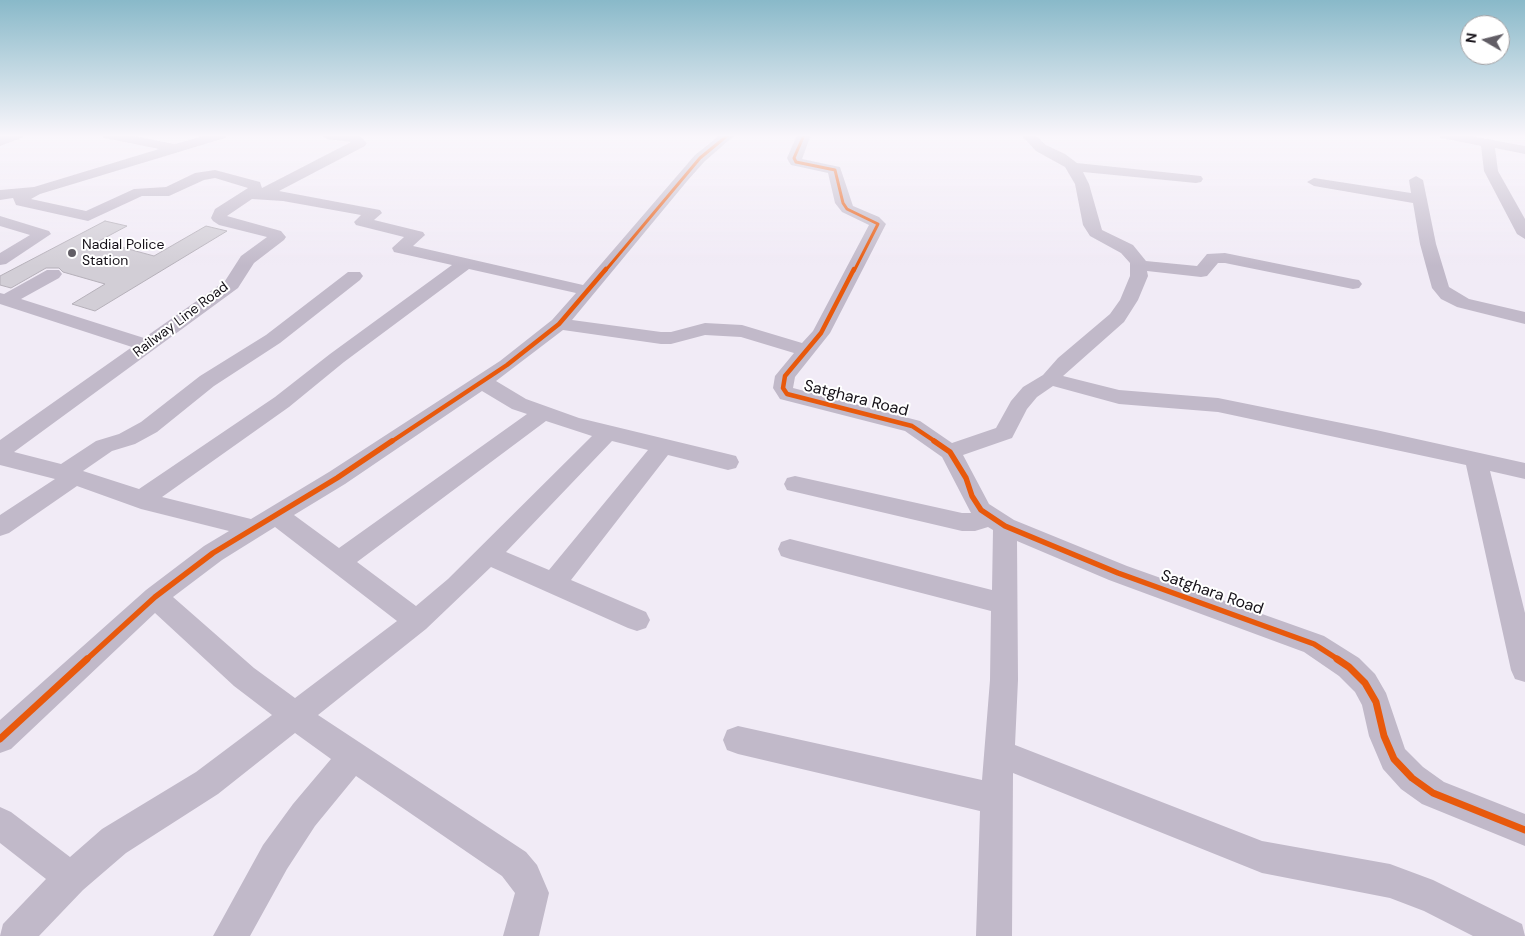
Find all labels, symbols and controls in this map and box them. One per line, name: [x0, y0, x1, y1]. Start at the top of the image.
north arrow: [1460, 15, 1510, 65]
text: N: [1462, 32, 1481, 44]
place label: Nadial Police Station: [82, 237, 164, 270]
marker: Nadial Police Station: [66, 247, 78, 259]
street label: Railway Line Road: [130, 279, 232, 361]
street label: Satghara Road: [802, 377, 910, 421]
street label: Satghara Road: [1158, 567, 1266, 619]

